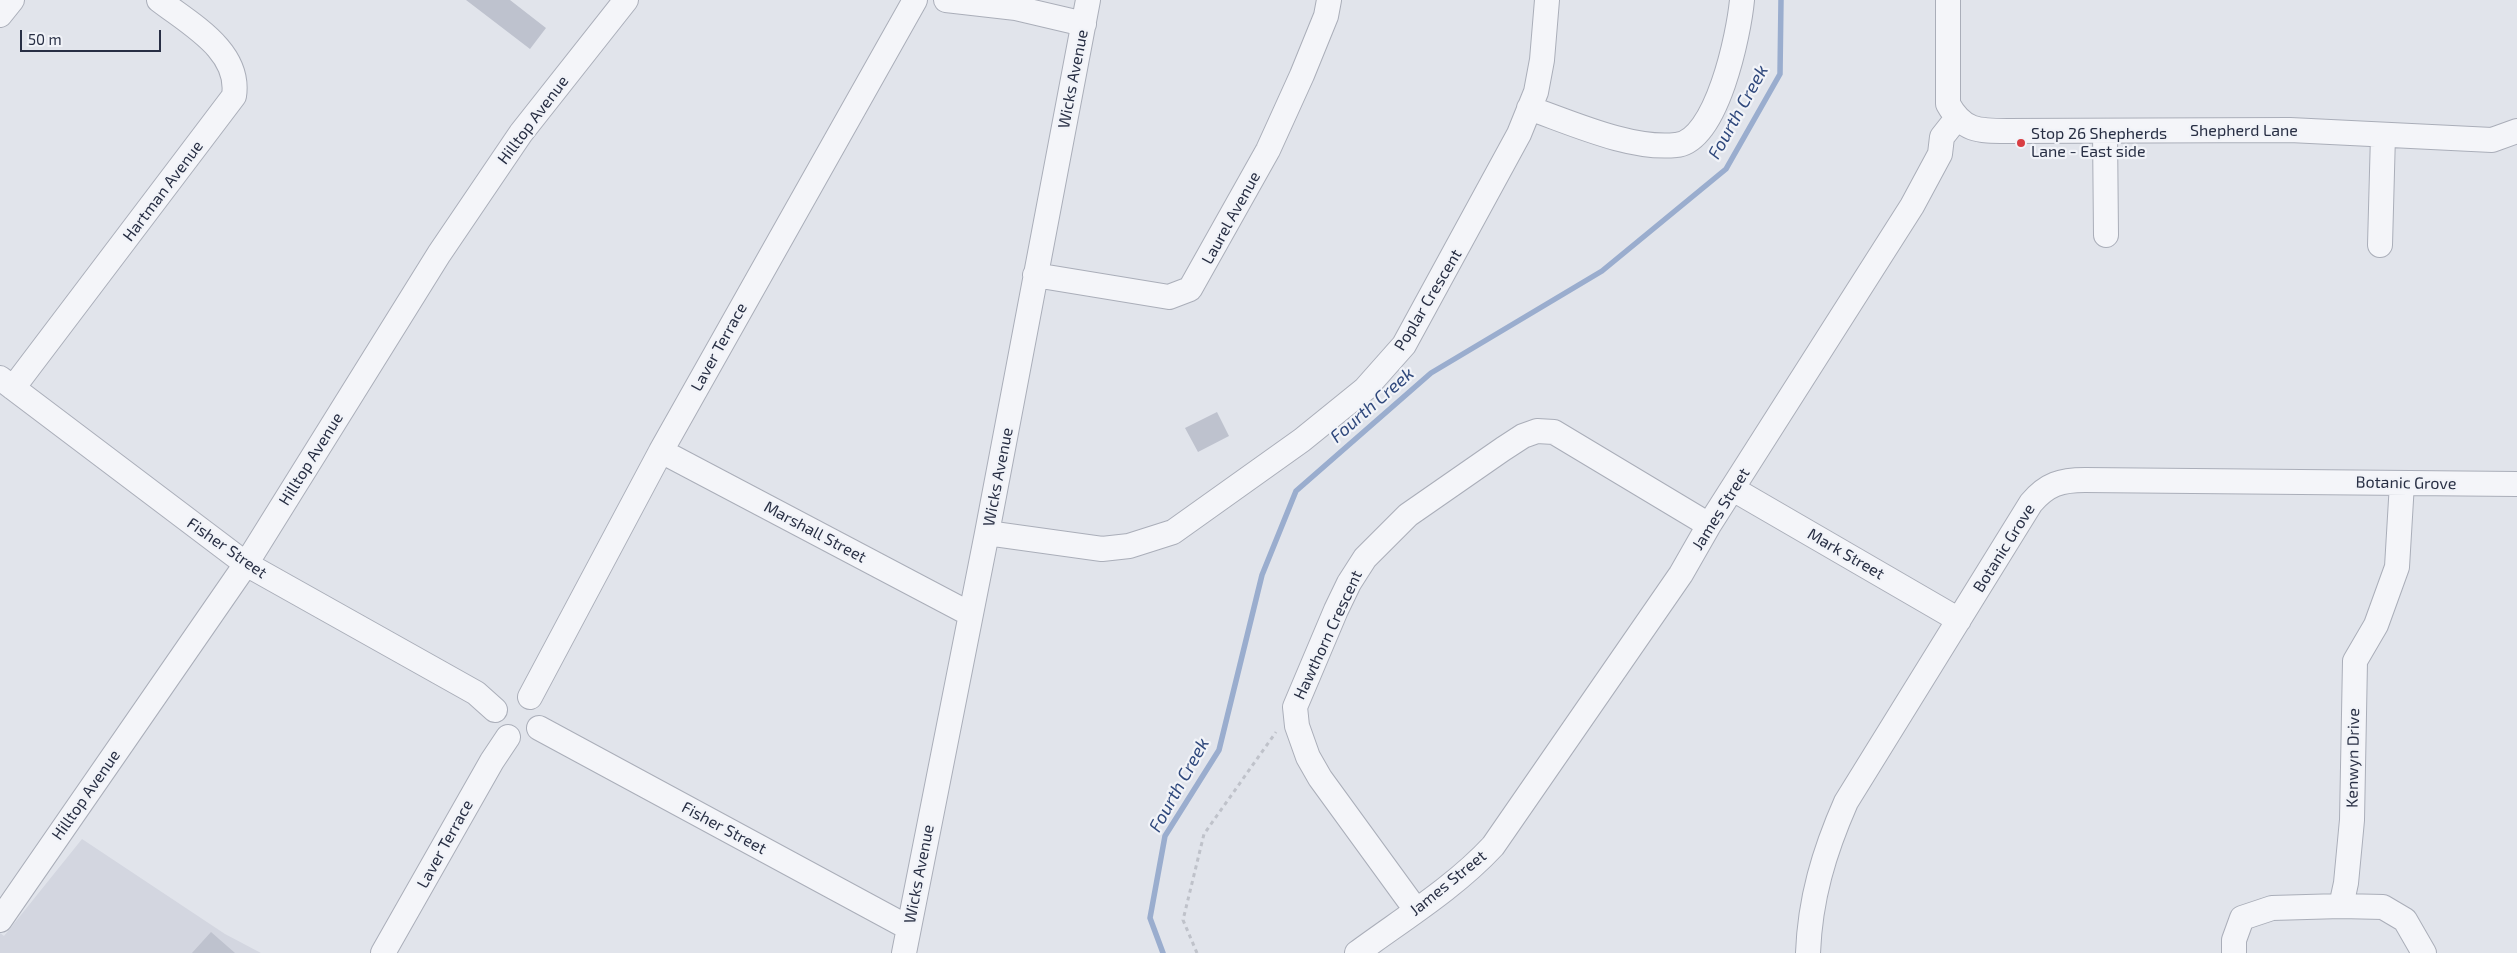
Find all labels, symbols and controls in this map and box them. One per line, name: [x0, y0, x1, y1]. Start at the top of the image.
scale bar: [22, 20, 164, 52]
street label: Wicks Avenue: [1054, 28, 1092, 130]
text: 50 m: [28, 30, 62, 48]
water label: Fourth Creek: [1703, 61, 1773, 163]
street label: Hilltop Avenue: [494, 72, 572, 168]
street label: Shepherd Lane: [2190, 121, 2298, 141]
place label: Stop 26 Shepherds Lane - East side: [2031, 124, 2167, 162]
street label: Hartman Avenue: [119, 137, 207, 245]
marker: Stop 26 Shepherds Lane - East side: [2015, 137, 2027, 149]
street label: Laurel Avenue: [1198, 168, 1264, 268]
street label: Poplar Crescent: [1390, 246, 1466, 354]
street label: Laver Terrace: [687, 300, 751, 394]
water label: Fourth Creek: [1326, 363, 1418, 447]
street label: Hilltop Avenue: [275, 409, 347, 509]
street label: Wicks Avenue: [979, 426, 1017, 528]
street label: James Street: [1688, 464, 1754, 554]
street label: Botanic Grove: [2355, 473, 2457, 493]
street label: Marshall Street: [761, 497, 869, 567]
street label: Botanic Grove: [1969, 500, 2039, 596]
street label: Fisher Street: [183, 513, 271, 583]
street label: Mark Street: [1804, 524, 1888, 584]
street label: Hawthorn Crescent: [1290, 567, 1366, 703]
street label: Kenwyn Drive: [2343, 708, 2363, 808]
water label: Fourth Creek: [1144, 734, 1214, 836]
street label: Hilltop Avenue: [48, 746, 124, 844]
street label: Laver Terrace: [413, 797, 477, 891]
street label: Fisher Street: [678, 798, 770, 858]
street label: Wicks Avenue: [900, 823, 938, 925]
street label: James Street: [1406, 846, 1490, 920]

